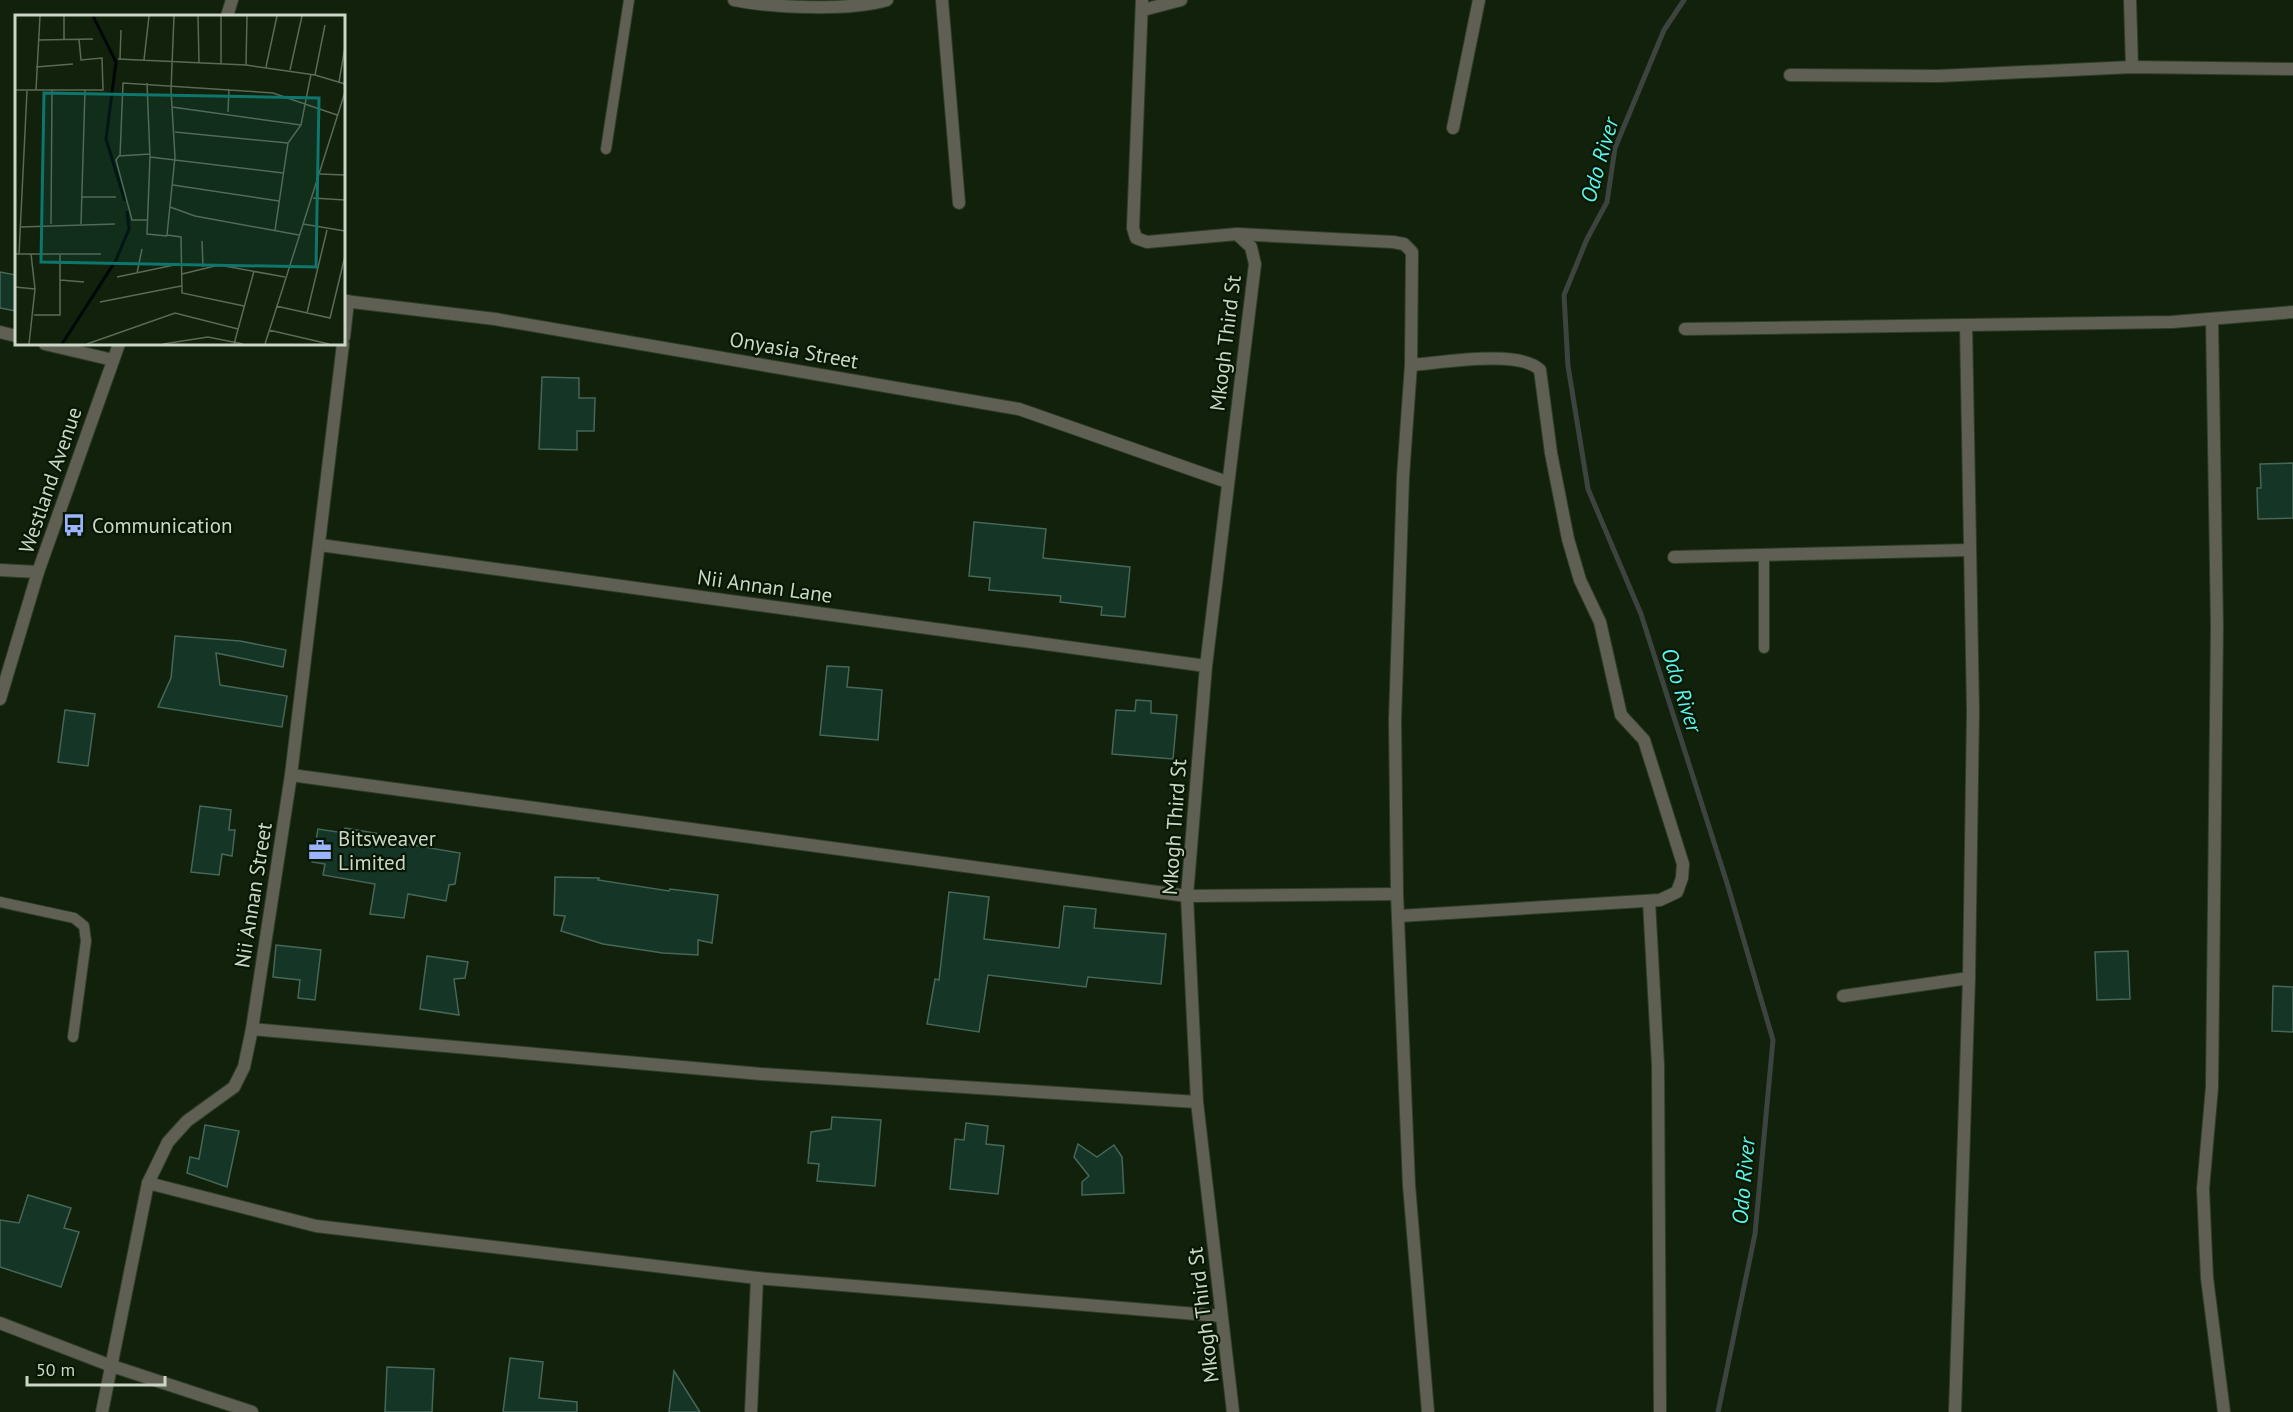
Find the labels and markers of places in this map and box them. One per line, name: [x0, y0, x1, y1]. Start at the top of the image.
bus stop icon: Communication: [61, 512, 87, 538]
place label: Communication: [92, 512, 232, 539]
place label: Bitsweaver Limited: [338, 825, 436, 876]
office icon: Bitsweaver Limited: [307, 837, 333, 863]

